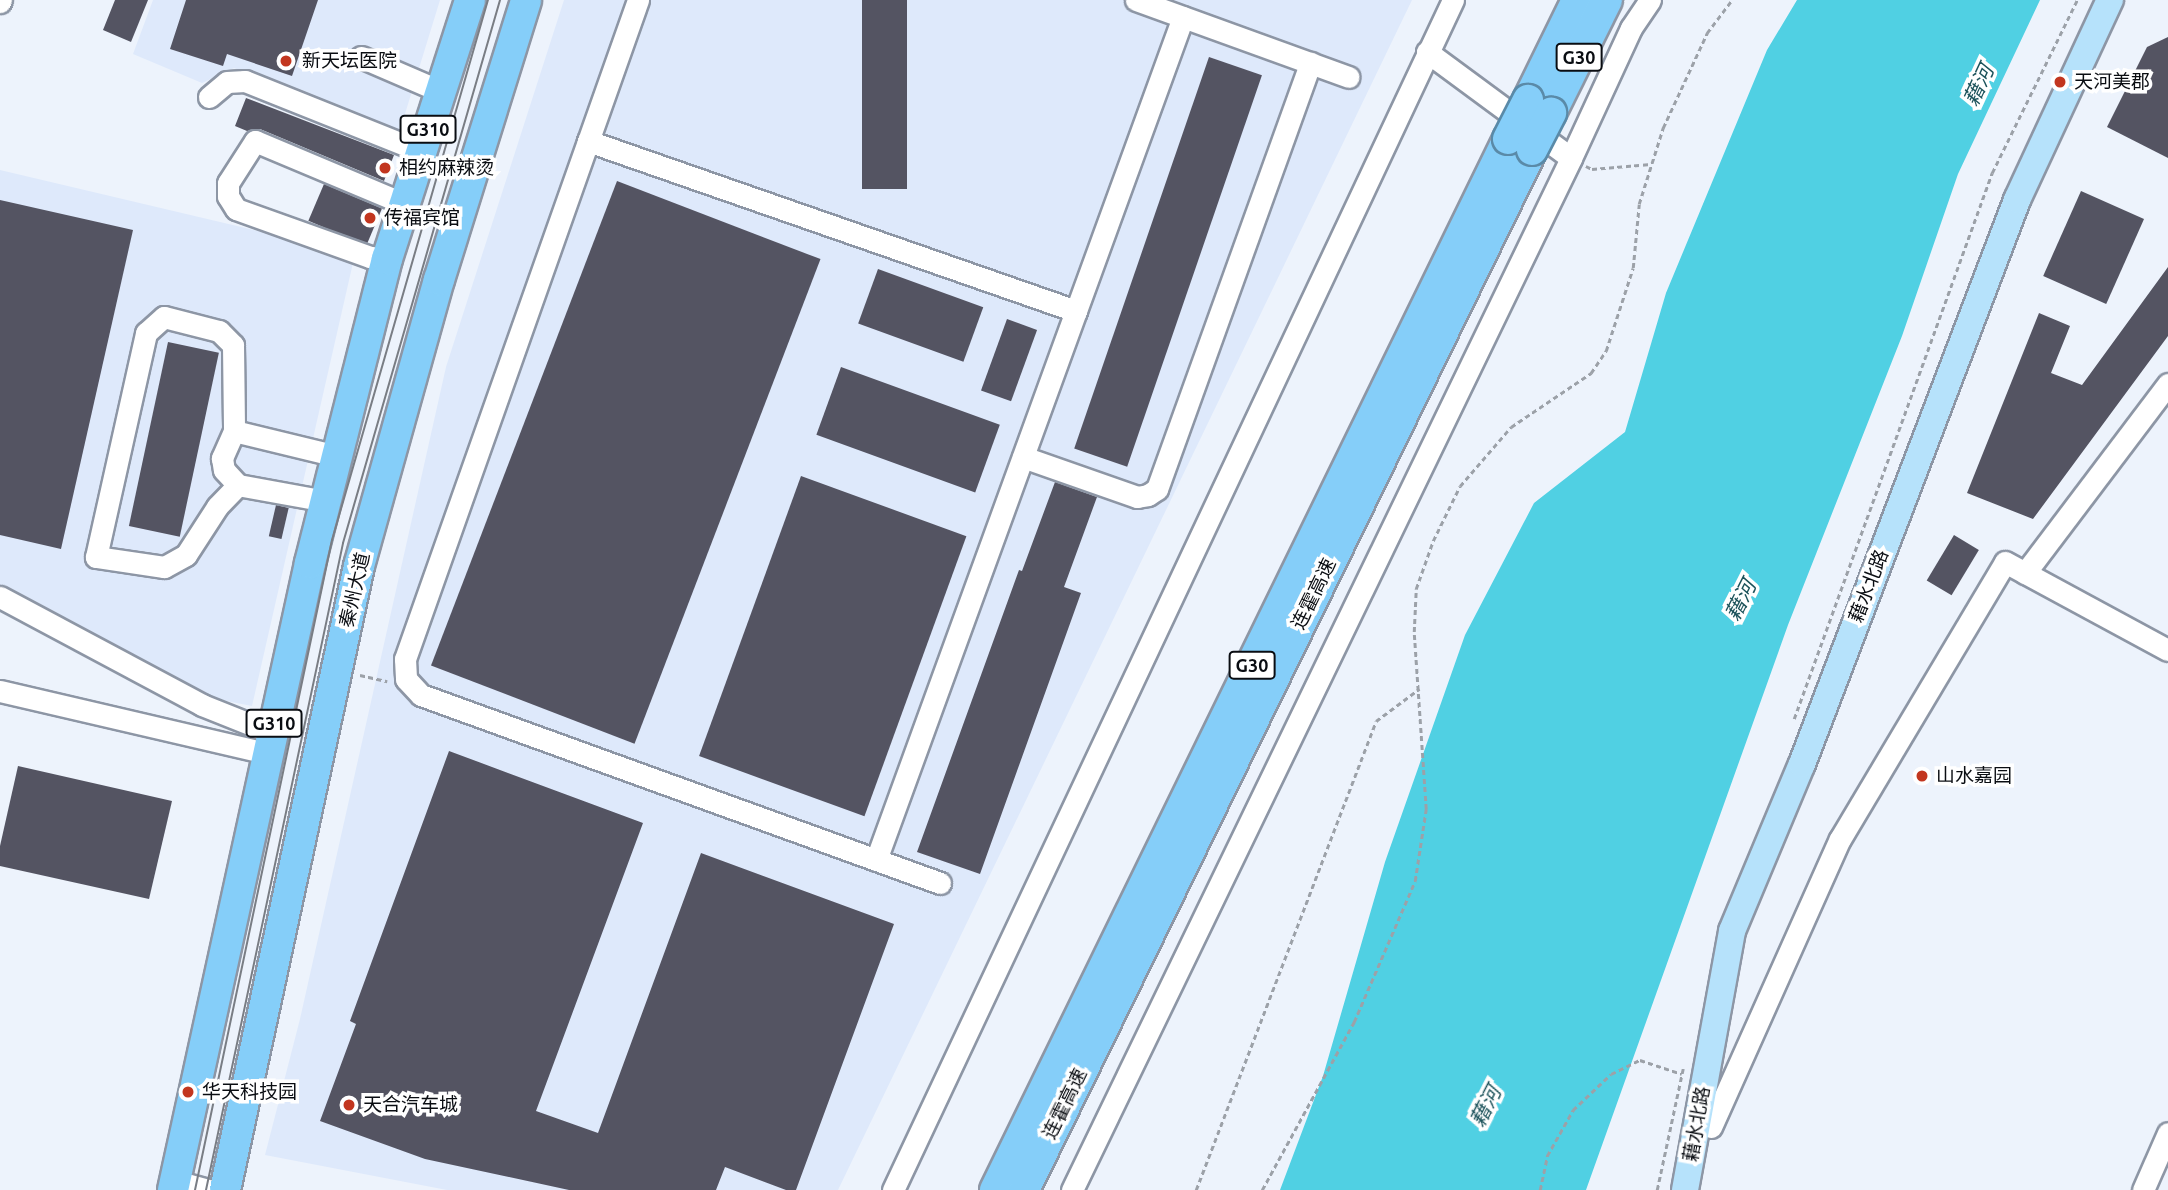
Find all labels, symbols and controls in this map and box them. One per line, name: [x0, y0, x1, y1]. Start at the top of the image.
road number: G30: [1554, 42, 1604, 72]
place label: 新天坛医院: [302, 50, 397, 72]
marker: 新天坛医院: [276, 51, 296, 71]
water label: 藉河: [1958, 61, 1998, 109]
place label: 天河美郡: [2074, 71, 2150, 93]
marker: 天河美郡: [2052, 74, 2068, 90]
road number: G310: [398, 114, 458, 144]
place label: 相约麻辣烫: [399, 157, 494, 179]
marker: 相约麻辣烫: [377, 160, 393, 176]
place label: 传福宾馆: [384, 207, 460, 229]
marker: 传福宾馆: [362, 210, 378, 226]
street label: 藉水北路: [1845, 546, 1893, 626]
street label: 秦州大道: [335, 550, 375, 630]
street label: 连霍高速: [1287, 555, 1341, 633]
water label: 藉河: [1719, 576, 1761, 624]
road number: G30: [1228, 650, 1276, 680]
road number: G310: [244, 708, 304, 738]
place label: 山水嘉园: [1936, 765, 2012, 787]
marker: 山水嘉园: [1914, 768, 1930, 784]
street label: 连霍高速: [1038, 1065, 1092, 1143]
place label: 华天科技园: [202, 1081, 297, 1103]
water label: 藉河: [1464, 1082, 1506, 1130]
marker: 华天科技园: [180, 1084, 196, 1100]
street label: 藉水北路: [1679, 1085, 1715, 1163]
place label: 天合汽车城: [363, 1094, 458, 1116]
marker: 天合汽车城: [341, 1097, 357, 1113]

